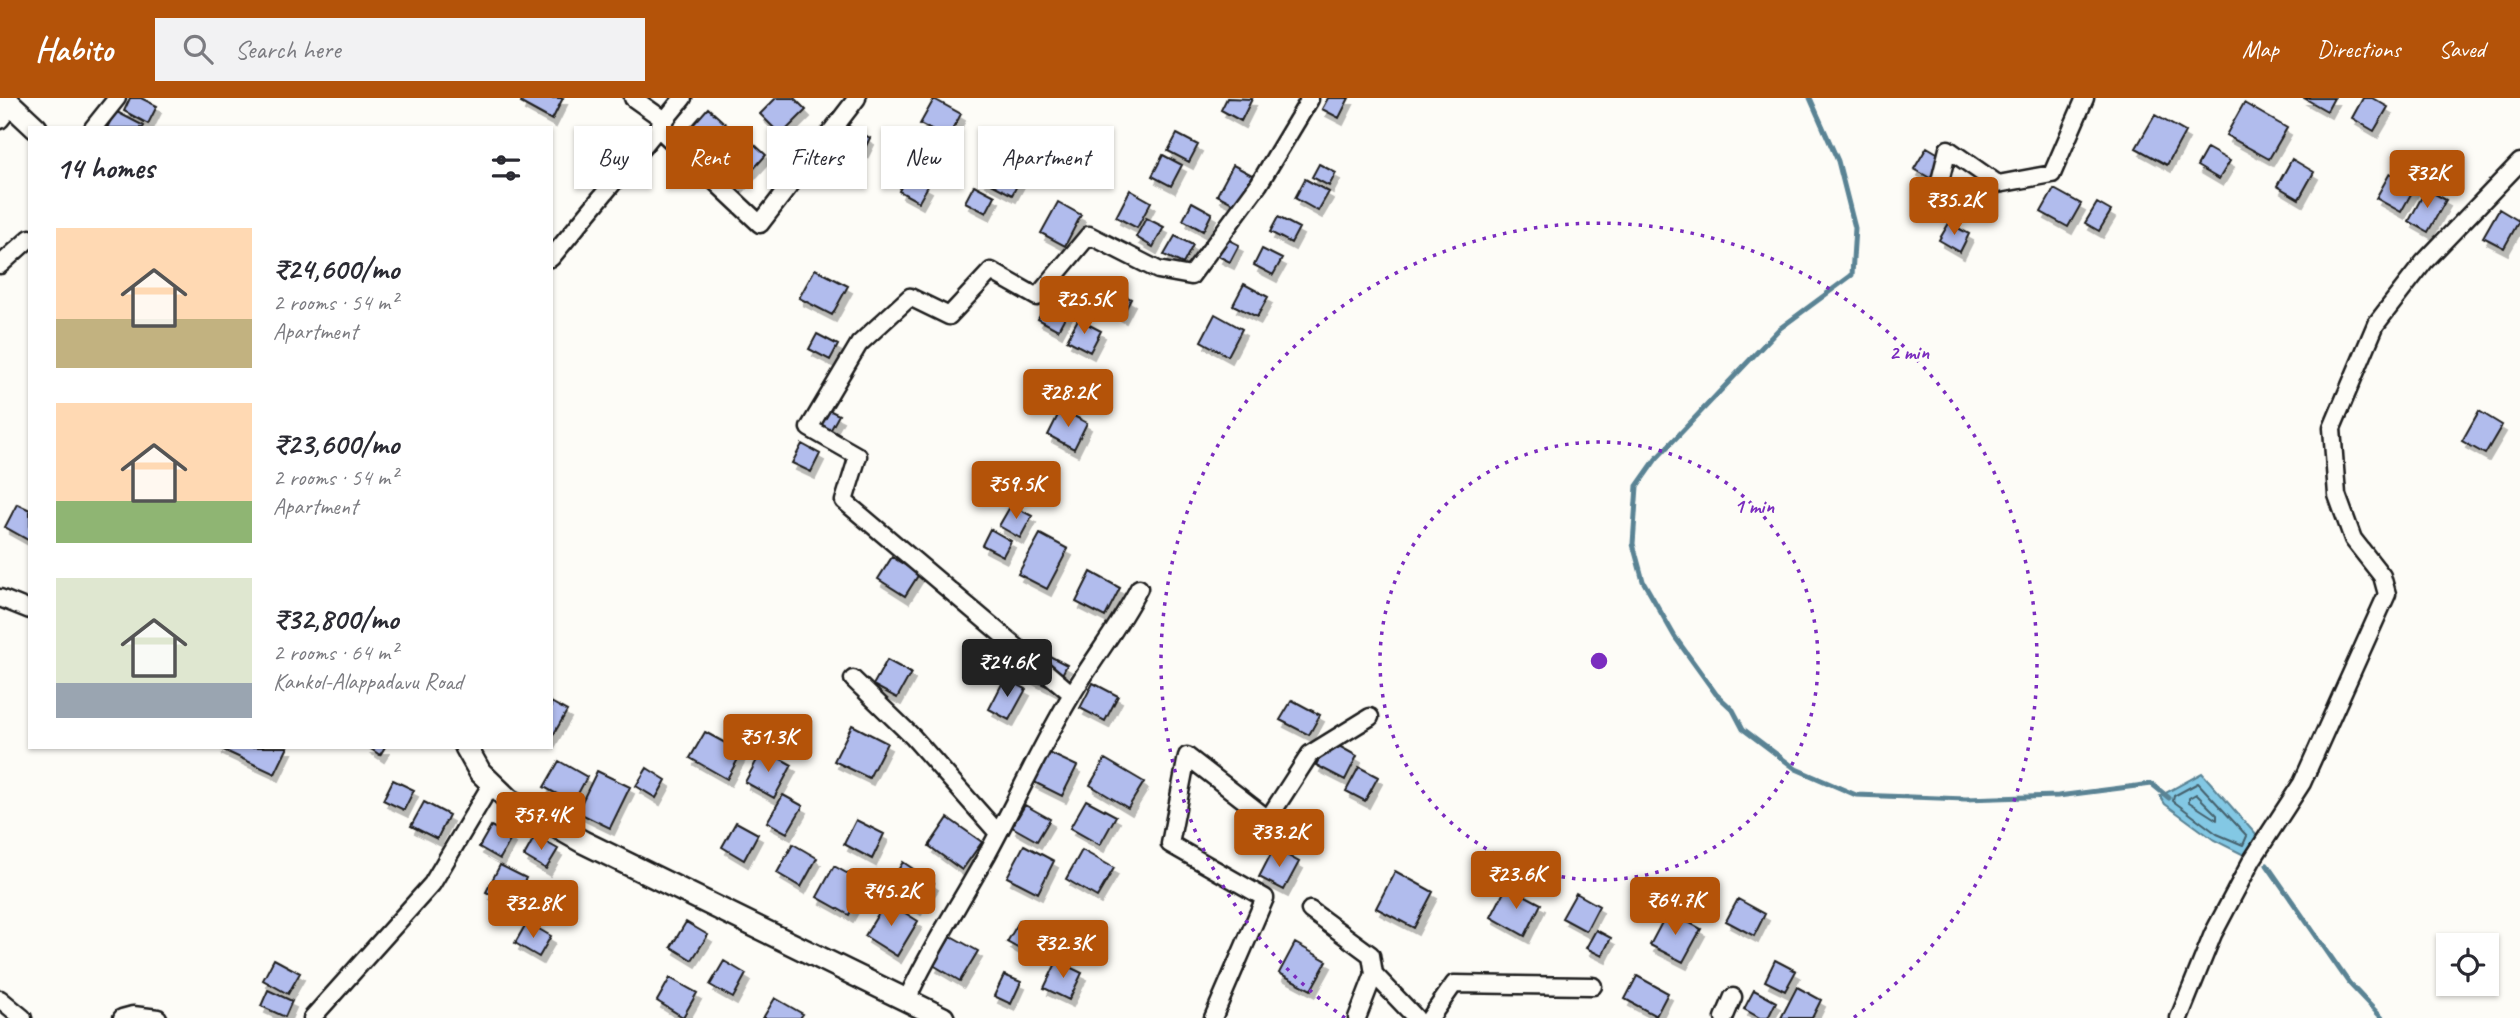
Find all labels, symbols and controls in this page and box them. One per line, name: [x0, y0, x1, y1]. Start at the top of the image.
search box: [155, 18, 645, 81]
text: Habito: [35, 28, 113, 70]
icon: search: [179, 30, 217, 68]
text: Search here: [235, 33, 341, 66]
text: Map: [2242, 34, 2279, 64]
text: Directions: [2317, 34, 2400, 64]
text: Saved: [2438, 34, 2485, 64]
chip: Buy: [574, 126, 652, 189]
chip: Rent: [666, 126, 753, 189]
chip: Filters: [767, 126, 867, 189]
chip: New: [881, 126, 964, 189]
chip: Apartment: [978, 126, 1114, 189]
text: 14 homes: [56, 149, 154, 187]
icon: filters: [487, 149, 525, 187]
pin: ₹32K: [2386, 150, 2468, 210]
text: ₹32K: [2406, 158, 2448, 187]
pin: ₹35.2K: [1897, 178, 2011, 237]
text: ₹35.2K: [1925, 185, 1983, 214]
text: ₹24,600/mo: [273, 250, 399, 288]
icon: home: [112, 256, 196, 340]
pin: ₹25.5K: [1027, 276, 1141, 336]
text: ₹25.5K: [1056, 284, 1112, 313]
text: 2 rooms · 54 m²: [273, 288, 397, 317]
text: Apartment: [273, 317, 358, 346]
text: 2 min: [1889, 339, 1929, 365]
pin: ₹28.2K: [1011, 370, 1125, 429]
text: ₹28.2K: [1039, 377, 1097, 406]
text: ₹23,600/mo: [273, 425, 399, 463]
icon: home: [112, 431, 196, 515]
pin: ₹59.5K: [959, 462, 1073, 521]
text: 2 rooms · 54 m²: [273, 463, 397, 492]
text: ₹59.5K: [988, 469, 1044, 498]
text: Apartment: [273, 492, 358, 521]
text: 1 min: [1734, 493, 1774, 519]
text: ₹32,800/mo: [273, 600, 398, 638]
icon: home: [112, 606, 196, 690]
text: 2 rooms · 64 m²: [273, 638, 397, 667]
pin: ₹24.6K: [950, 640, 1064, 699]
text: ₹24.6K: [978, 647, 1036, 676]
centre of rings: [1587, 649, 1611, 673]
text: Kankol-Alappadavu Road: [273, 667, 463, 696]
pin: ₹51.3K: [711, 714, 825, 774]
text: ₹51.3K: [739, 722, 797, 751]
pin: ₹57.4K: [484, 792, 598, 852]
text: ₹57.4K: [512, 800, 570, 829]
pin: ₹33.2K: [1222, 810, 1336, 869]
text: ₹33.2K: [1250, 817, 1308, 846]
pin: ₹23.6K: [1459, 852, 1573, 911]
text: ₹23.6K: [1487, 859, 1545, 888]
pin: ₹45.2K: [834, 868, 948, 928]
text: ₹45.2K: [862, 876, 920, 905]
pin: ₹64.7K: [1618, 878, 1732, 937]
pin: ₹32.8K: [476, 880, 590, 940]
text: ₹64.7K: [1646, 885, 1704, 914]
text: ₹32.8K: [504, 888, 562, 917]
pin: ₹32.3K: [1006, 920, 1120, 980]
text: ₹32.3K: [1034, 928, 1092, 957]
map controls: [2436, 933, 2499, 996]
button: locate: [2436, 933, 2499, 996]

